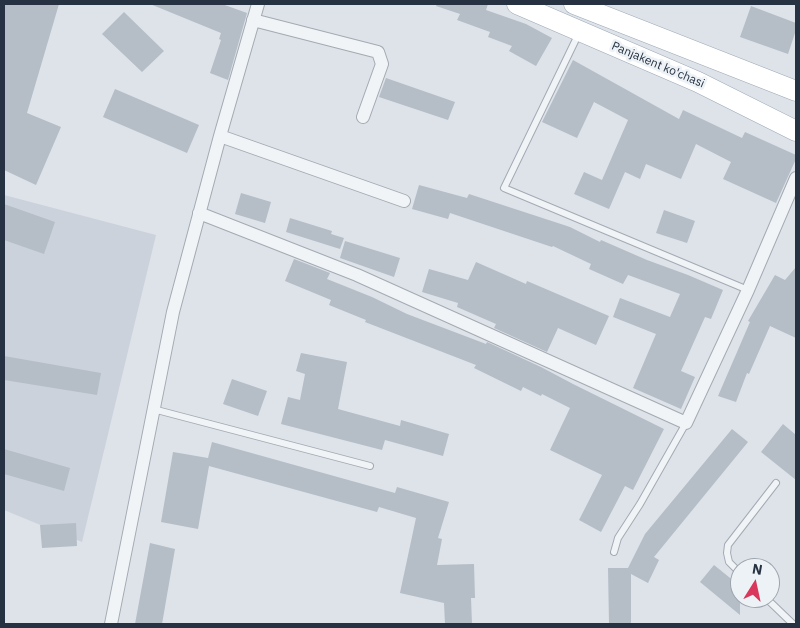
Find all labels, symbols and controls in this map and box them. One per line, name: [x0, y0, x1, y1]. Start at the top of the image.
street label: Panjakent ko'chasi: [609, 39, 707, 91]
north arrow: [730, 558, 780, 608]
text: N: [751, 559, 764, 579]

